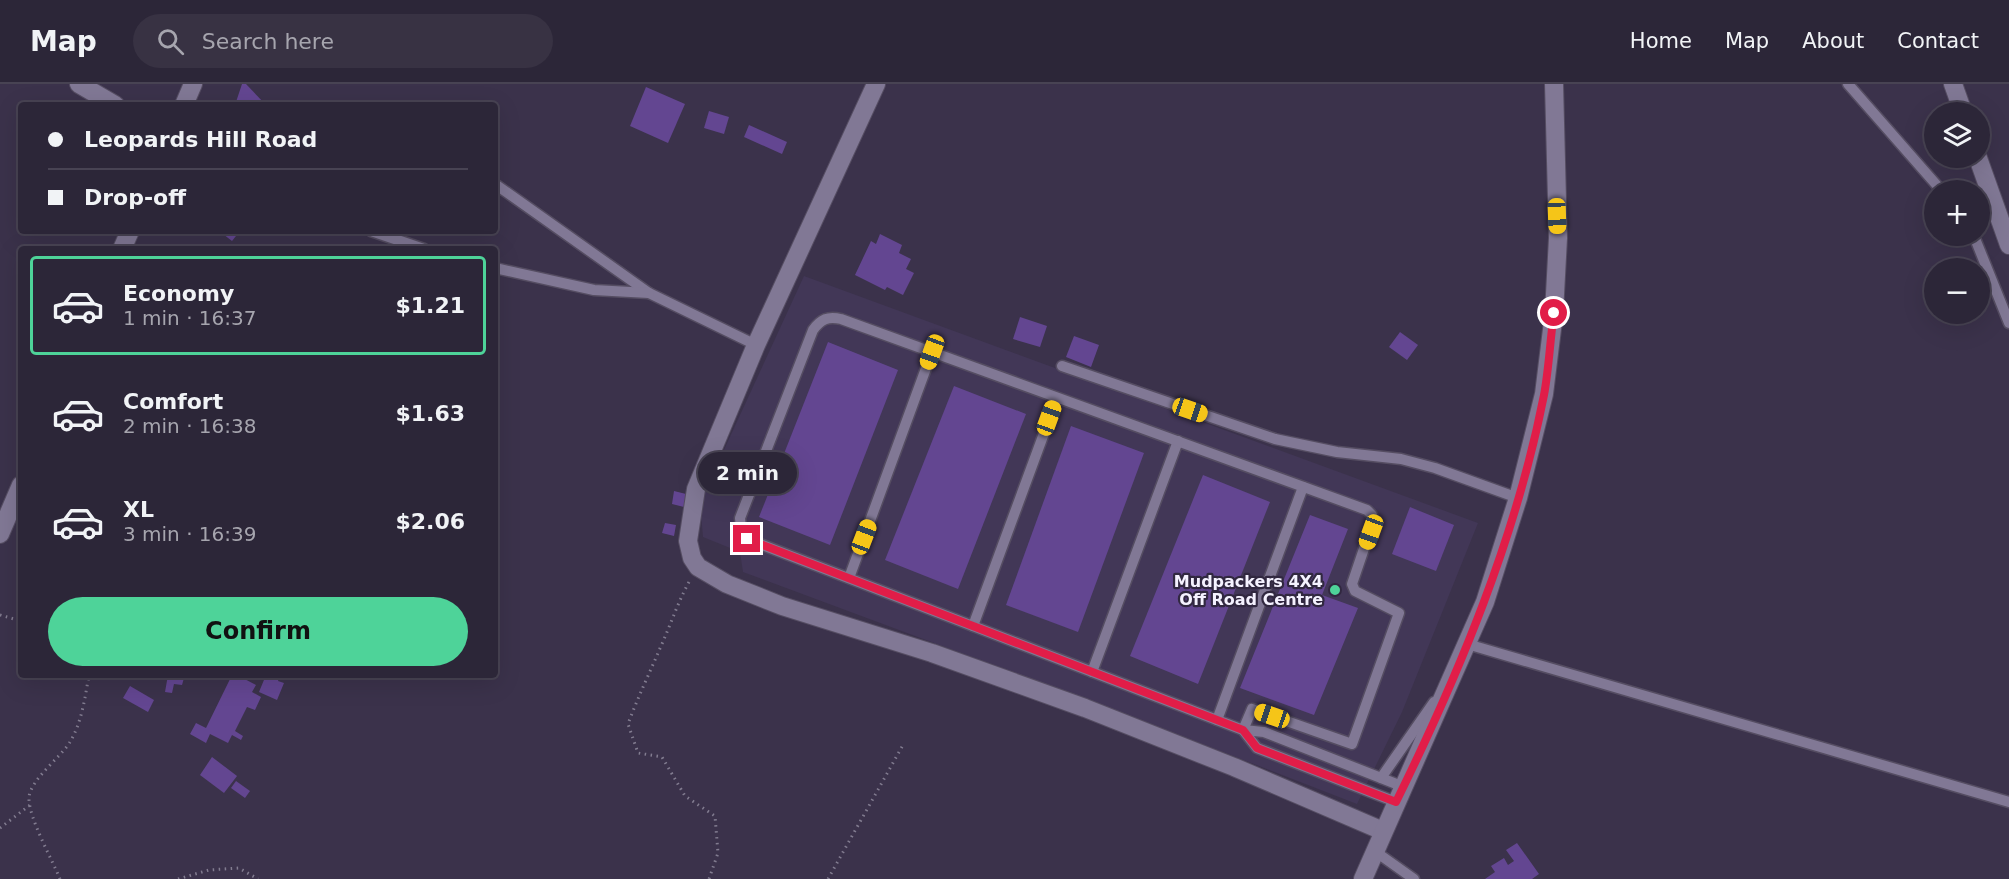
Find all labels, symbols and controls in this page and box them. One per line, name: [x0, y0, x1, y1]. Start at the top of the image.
search box: [133, 14, 553, 68]
text: Map: [30, 25, 97, 58]
icon: search: [154, 25, 187, 58]
text: Search here: [202, 29, 334, 54]
text: Home: [1630, 29, 1692, 53]
text: Map: [1725, 29, 1769, 53]
text: About: [1802, 29, 1864, 53]
text: Contact: [1897, 29, 1979, 53]
map controls: [1924, 102, 1990, 324]
button: layers: [1924, 102, 1990, 168]
text: Leopards Hill Road: [84, 127, 317, 152]
button: +: [1924, 180, 1990, 246]
text: Drop-off: [84, 185, 186, 210]
car: [1547, 198, 1567, 234]
button: −: [1924, 258, 1990, 324]
icon: car: [51, 279, 105, 333]
text: Economy: [123, 281, 234, 306]
text: $1.21: [395, 293, 465, 318]
route start: [1540, 299, 1567, 326]
text: 1 min · 16:37: [123, 306, 257, 330]
car: [917, 332, 947, 372]
icon: car: [51, 387, 105, 441]
text: Comfort: [123, 389, 223, 414]
car: [1170, 396, 1210, 424]
car: [1034, 398, 1064, 438]
text: $1.63: [395, 401, 465, 426]
text: 2 min · 16:38: [123, 414, 257, 438]
callout: 2 min: [698, 452, 796, 494]
text: 2 min: [716, 461, 779, 485]
icon: car: [51, 495, 105, 549]
text: XL: [123, 497, 154, 522]
text: $2.06: [395, 509, 465, 534]
car: [1356, 512, 1386, 552]
car: [849, 517, 879, 557]
text: 3 min · 16:39: [123, 522, 257, 546]
route end: [733, 525, 760, 552]
place label: Mudpackers 4X4 Off Road Centre: [1174, 572, 1323, 609]
marker: Mudpackers 4X4 Off Road Centre: [1328, 583, 1342, 597]
button: Confirm: [48, 597, 468, 666]
car: [1252, 702, 1292, 730]

